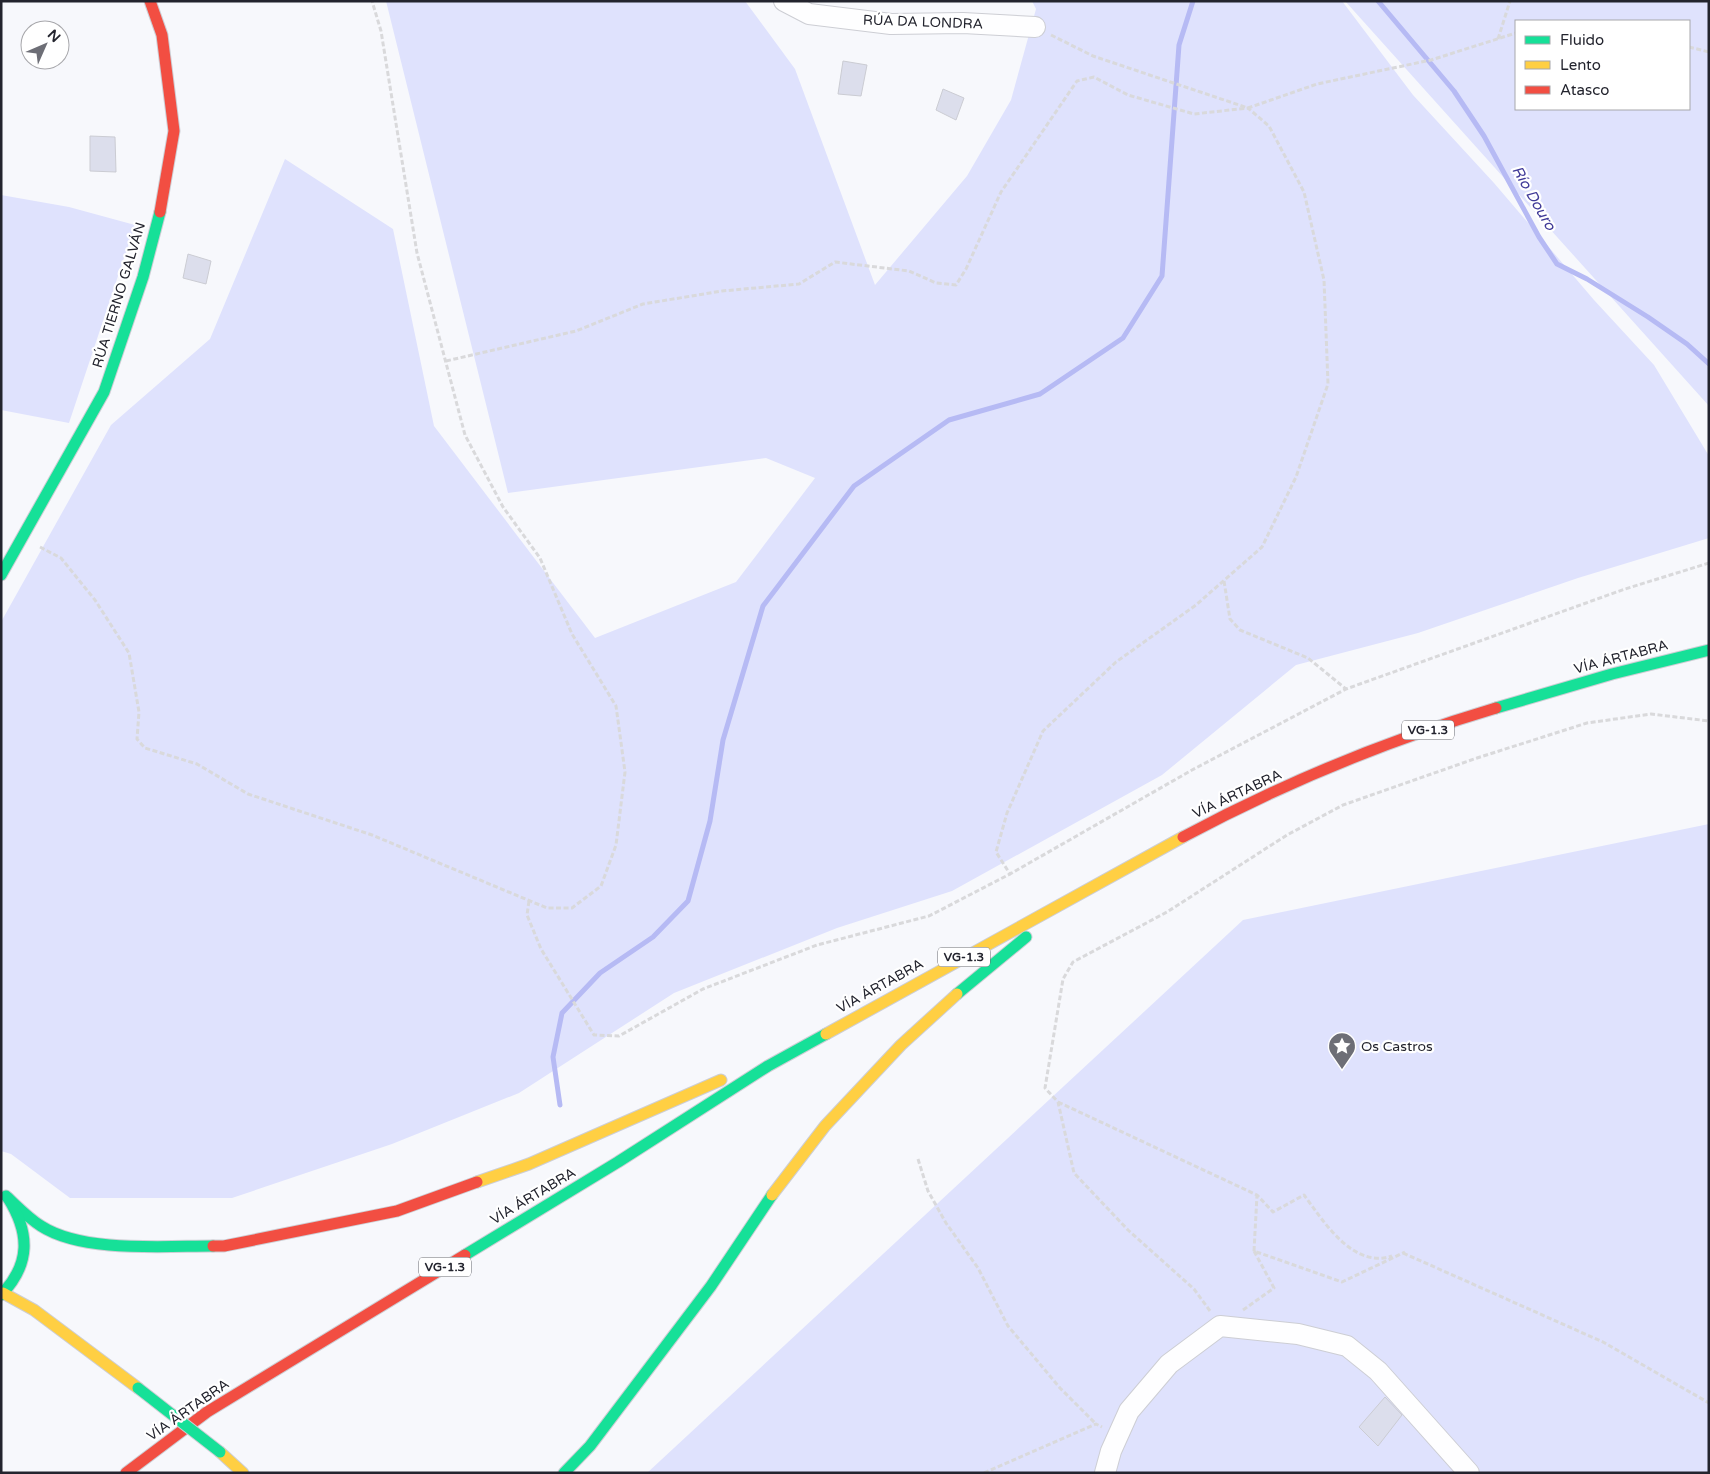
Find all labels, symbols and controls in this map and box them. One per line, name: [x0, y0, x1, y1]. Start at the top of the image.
street label: RÚA DA LONDRA: [863, 11, 983, 33]
north arrow: [20, 20, 70, 70]
legend: [1515, 20, 1690, 110]
text: N: [44, 26, 64, 46]
text: Fluido: [1560, 31, 1604, 49]
text: Lento: [1560, 56, 1601, 74]
text: Atasco: [1560, 81, 1609, 99]
water label: Río Douro: [1508, 163, 1560, 234]
street label: RÚA TIERNO GALVÁN: [89, 220, 149, 370]
street label: VÍA ÁRTABRA: [1572, 636, 1670, 678]
road number: VG-1.3: [1402, 720, 1454, 740]
street label: VÍA ÁRTABRA: [1190, 766, 1284, 822]
road number: VG-1.3: [938, 948, 990, 966]
street label: VÍA ÁRTABRA: [834, 955, 926, 1017]
place icon: Os Castros: [1327, 1031, 1357, 1070]
place label: Os Castros: [1361, 1038, 1433, 1055]
street label: VÍA ÁRTABRA: [487, 1164, 579, 1228]
road number: VG-1.3: [419, 1258, 471, 1276]
street label: VÍA ÁRTABRA: [144, 1375, 232, 1445]

